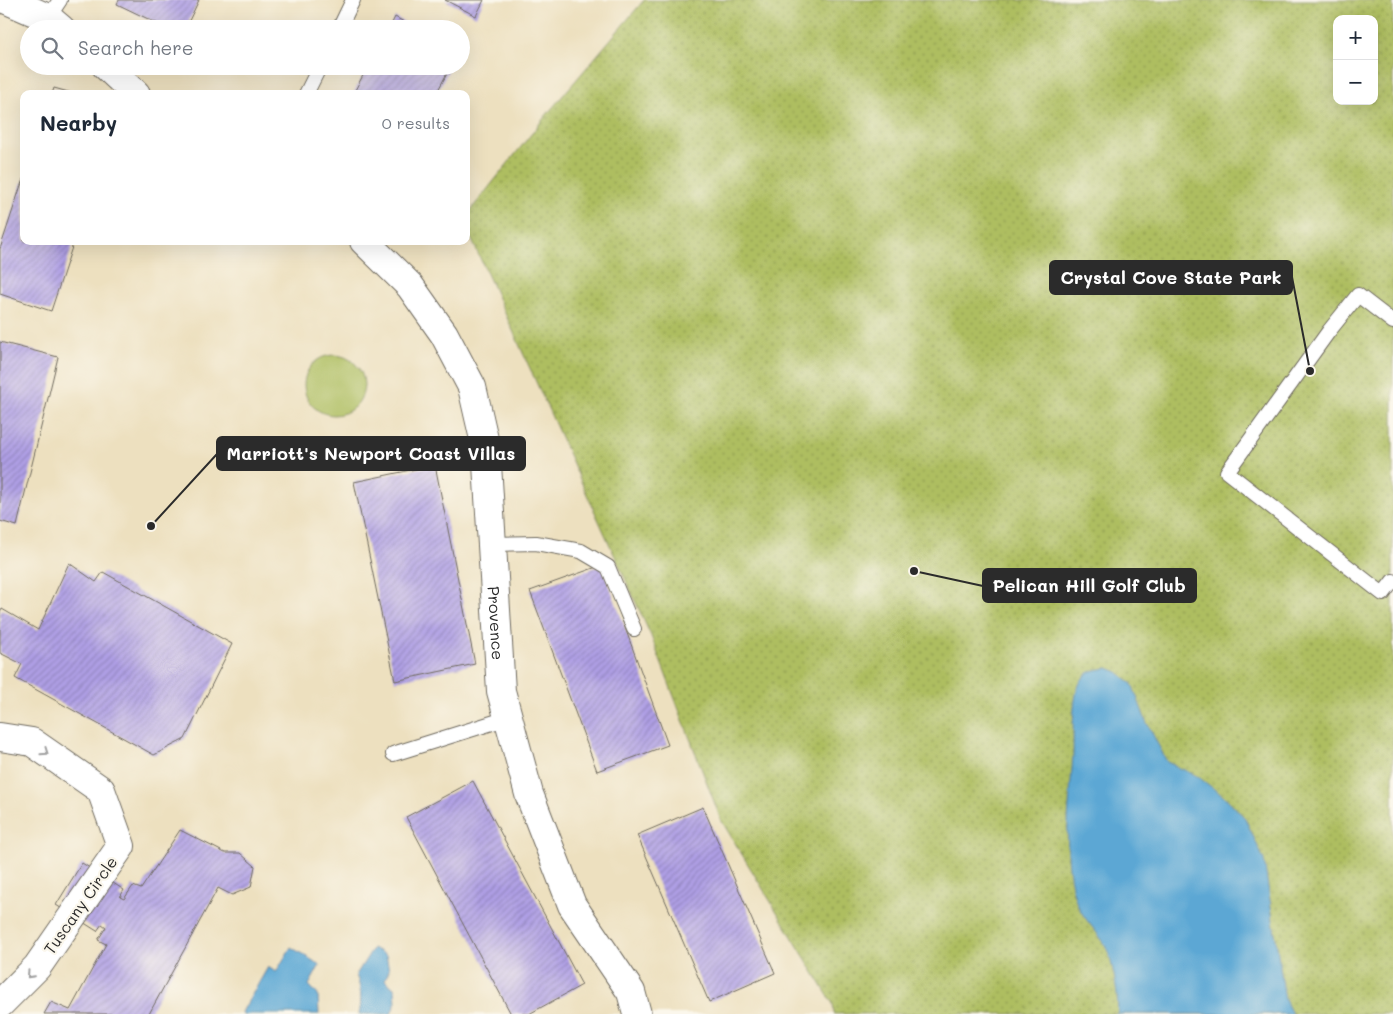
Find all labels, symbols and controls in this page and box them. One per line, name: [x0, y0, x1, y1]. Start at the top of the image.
map controls: [1333, 15, 1378, 105]
button: +: [1333, 15, 1378, 60]
search box: [20, 20, 470, 75]
icon: search: [38, 34, 66, 62]
text: Search here: [78, 35, 194, 60]
button: −: [1333, 60, 1378, 105]
text: Nearby: [40, 109, 117, 136]
text: 0 results: [382, 112, 450, 133]
callout: Crystal Cove State Park: [1050, 261, 1292, 294]
text: Crystal Cove State Park: [1060, 265, 1282, 289]
callout: Marriott's Newport Coast Villas: [217, 437, 525, 470]
text: Marriott's Newport Coast Villas: [227, 441, 515, 465]
callout: Pelican Hill Golf Club: [983, 569, 1196, 602]
text: Pelican Hill Golf Club: [992, 573, 1186, 597]
street label: Provence: [484, 585, 510, 660]
one-way arrow: [40, 746, 49, 755]
street label: Tuscany Circle: [38, 852, 122, 958]
one-way arrow: [27, 969, 36, 978]

